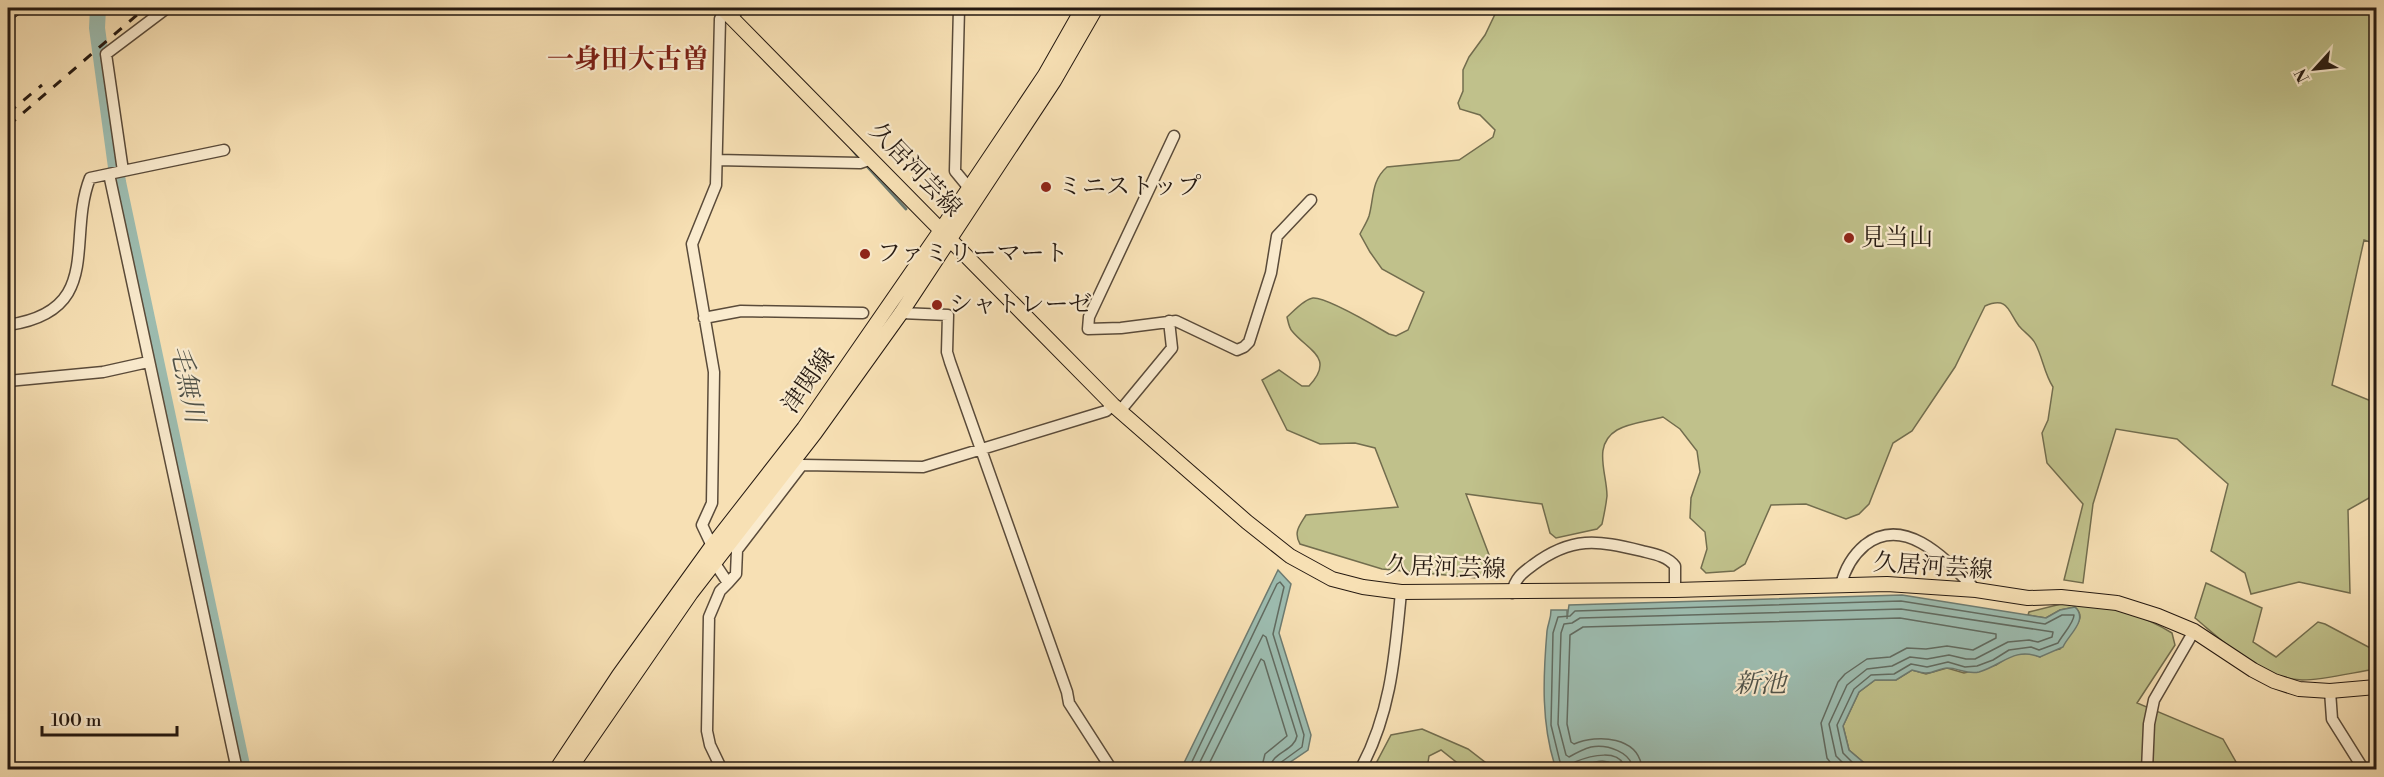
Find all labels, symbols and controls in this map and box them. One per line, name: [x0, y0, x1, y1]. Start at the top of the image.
north arrow: [2285, 39, 2345, 99]
district label: 一身田大古曽: [547, 43, 709, 77]
text: N: [2291, 65, 2314, 86]
street label: 久居河芸線: [863, 116, 967, 224]
place label: ミニストップ: [1058, 172, 1201, 202]
marker: ミニストップ: [1039, 180, 1053, 194]
place label: 見当山: [1861, 223, 1933, 253]
marker: 見当山: [1842, 231, 1856, 245]
place label: ファミリーマート: [877, 239, 1069, 269]
marker: ファミリーマート: [858, 247, 872, 261]
place label: シャトレーゼ: [949, 290, 1092, 320]
marker: シャトレーゼ: [930, 298, 944, 312]
water label: 毛無川: [163, 343, 211, 428]
street label: 津関線: [776, 343, 842, 419]
street label: 久居河芸線: [1872, 548, 1994, 586]
street label: 久居河芸線: [1386, 551, 1506, 585]
water label: 新池: [1734, 668, 1789, 700]
scale bar: [42, 699, 177, 737]
text: 100 m: [51, 709, 102, 732]

